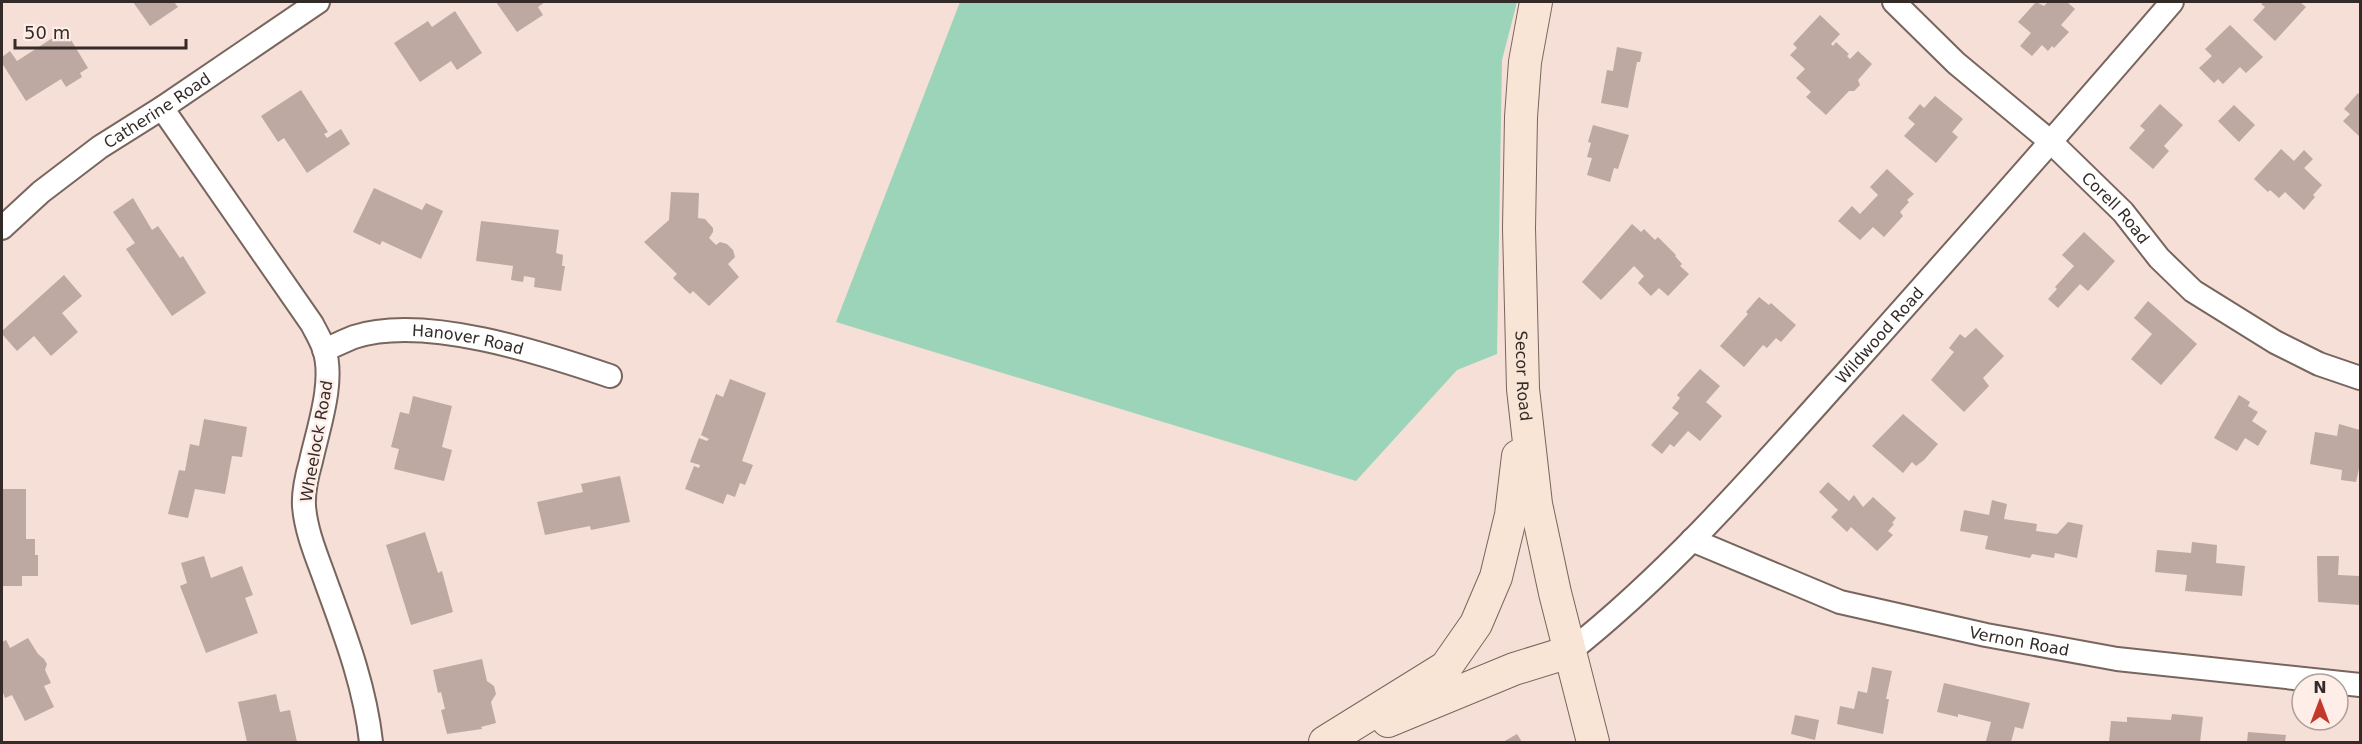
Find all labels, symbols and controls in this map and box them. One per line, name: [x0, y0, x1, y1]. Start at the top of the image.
scale bar: [15, 12, 186, 50]
text: 50 m: [24, 22, 70, 43]
street label: Catherine Road: [100, 69, 214, 152]
street label: Corell Road: [2078, 168, 2153, 248]
street label: Wildwood Road: [1832, 283, 1928, 388]
street label: Hanover Road: [412, 321, 526, 359]
street label: Secor Road: [1512, 330, 1536, 422]
street label: Wheelock Road: [296, 379, 337, 503]
street label: Vernon Road: [1967, 623, 2071, 660]
north arrow: [2290, 672, 2350, 732]
text: N: [2313, 678, 2327, 697]

